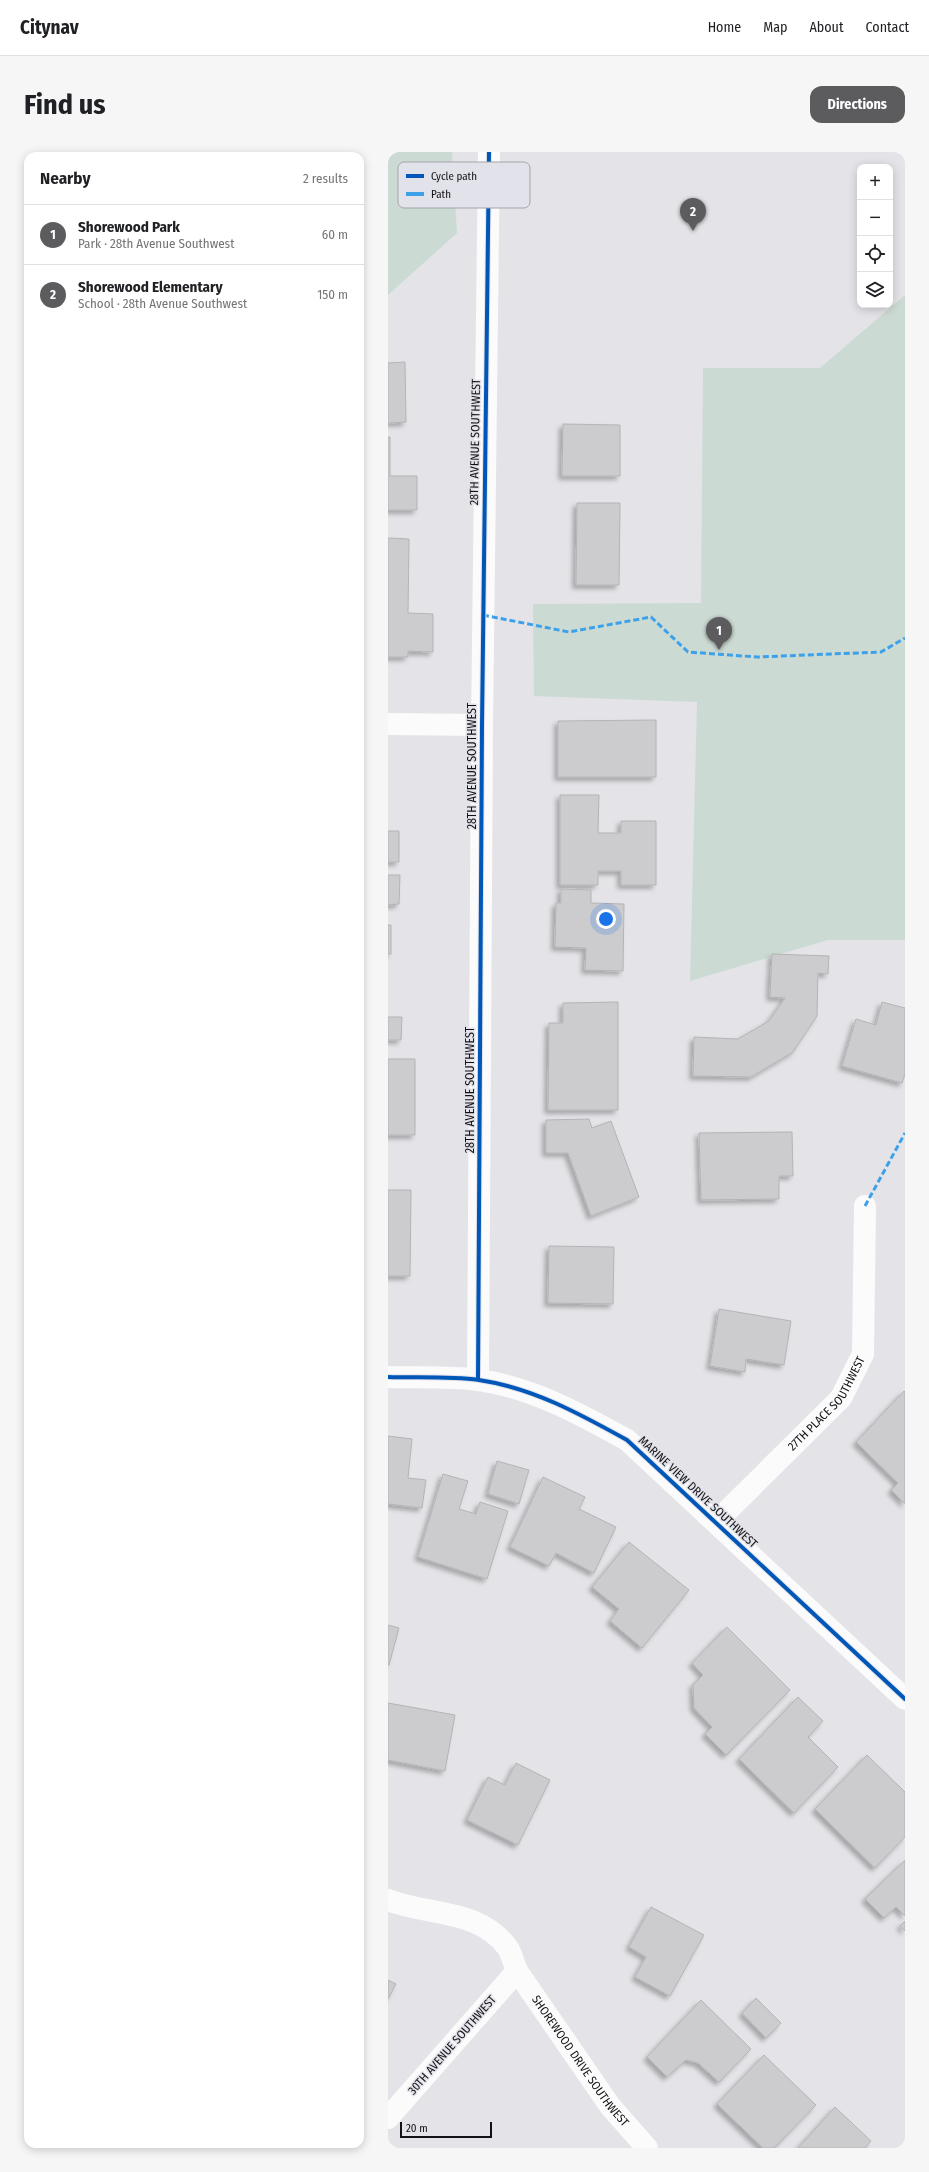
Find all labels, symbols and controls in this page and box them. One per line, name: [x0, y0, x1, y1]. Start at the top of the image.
text: Citynav: [20, 16, 79, 39]
text: Home: [708, 19, 741, 36]
text: Map: [763, 19, 787, 36]
text: About: [809, 19, 844, 36]
text: Contact: [866, 19, 909, 36]
button: Directions: [810, 86, 905, 123]
text: Find us: [24, 88, 106, 121]
legend: [398, 162, 530, 208]
map controls: [857, 164, 893, 308]
button: +: [857, 164, 893, 200]
text: Nearby: [40, 168, 91, 189]
text: Cycle path: [431, 170, 477, 183]
text: 2 results: [303, 171, 348, 186]
text: Path: [431, 188, 451, 201]
pin: 2: [680, 198, 706, 231]
button: −: [857, 200, 893, 236]
text: Shorewood Park: [78, 218, 180, 236]
text: 1: [50, 227, 56, 242]
text: 60 m: [322, 227, 348, 242]
text: Park · 28th Avenue Southwest: [78, 236, 234, 251]
button: locate: [857, 236, 893, 272]
button: layers: [857, 272, 893, 308]
text: Shorewood Elementary: [78, 278, 223, 296]
text: 2: [50, 287, 56, 302]
text: 150 m: [317, 287, 348, 302]
text: School · 28th Avenue Southwest: [78, 296, 247, 311]
street label: 28TH AVENUE SOUTHWEST: [467, 378, 483, 505]
pin: 1: [706, 617, 732, 650]
street label: 28TH AVENUE SOUTHWEST: [465, 702, 479, 829]
your location: [596, 909, 616, 929]
street label: 28TH AVENUE SOUTHWEST: [463, 1026, 477, 1153]
street label: 27TH PLACE SOUTHWEST: [785, 1354, 868, 1453]
street label: MARINE VIEW DRIVE SOUTHWEST: [636, 1433, 761, 1551]
street label: 30TH AVENUE SOUTHWEST: [405, 1992, 499, 2097]
street label: SHOREWOOD DRIVE SOUTHWEST: [529, 1993, 632, 2130]
scale bar: [400, 2120, 492, 2139]
text: 20 m: [406, 2122, 428, 2135]

